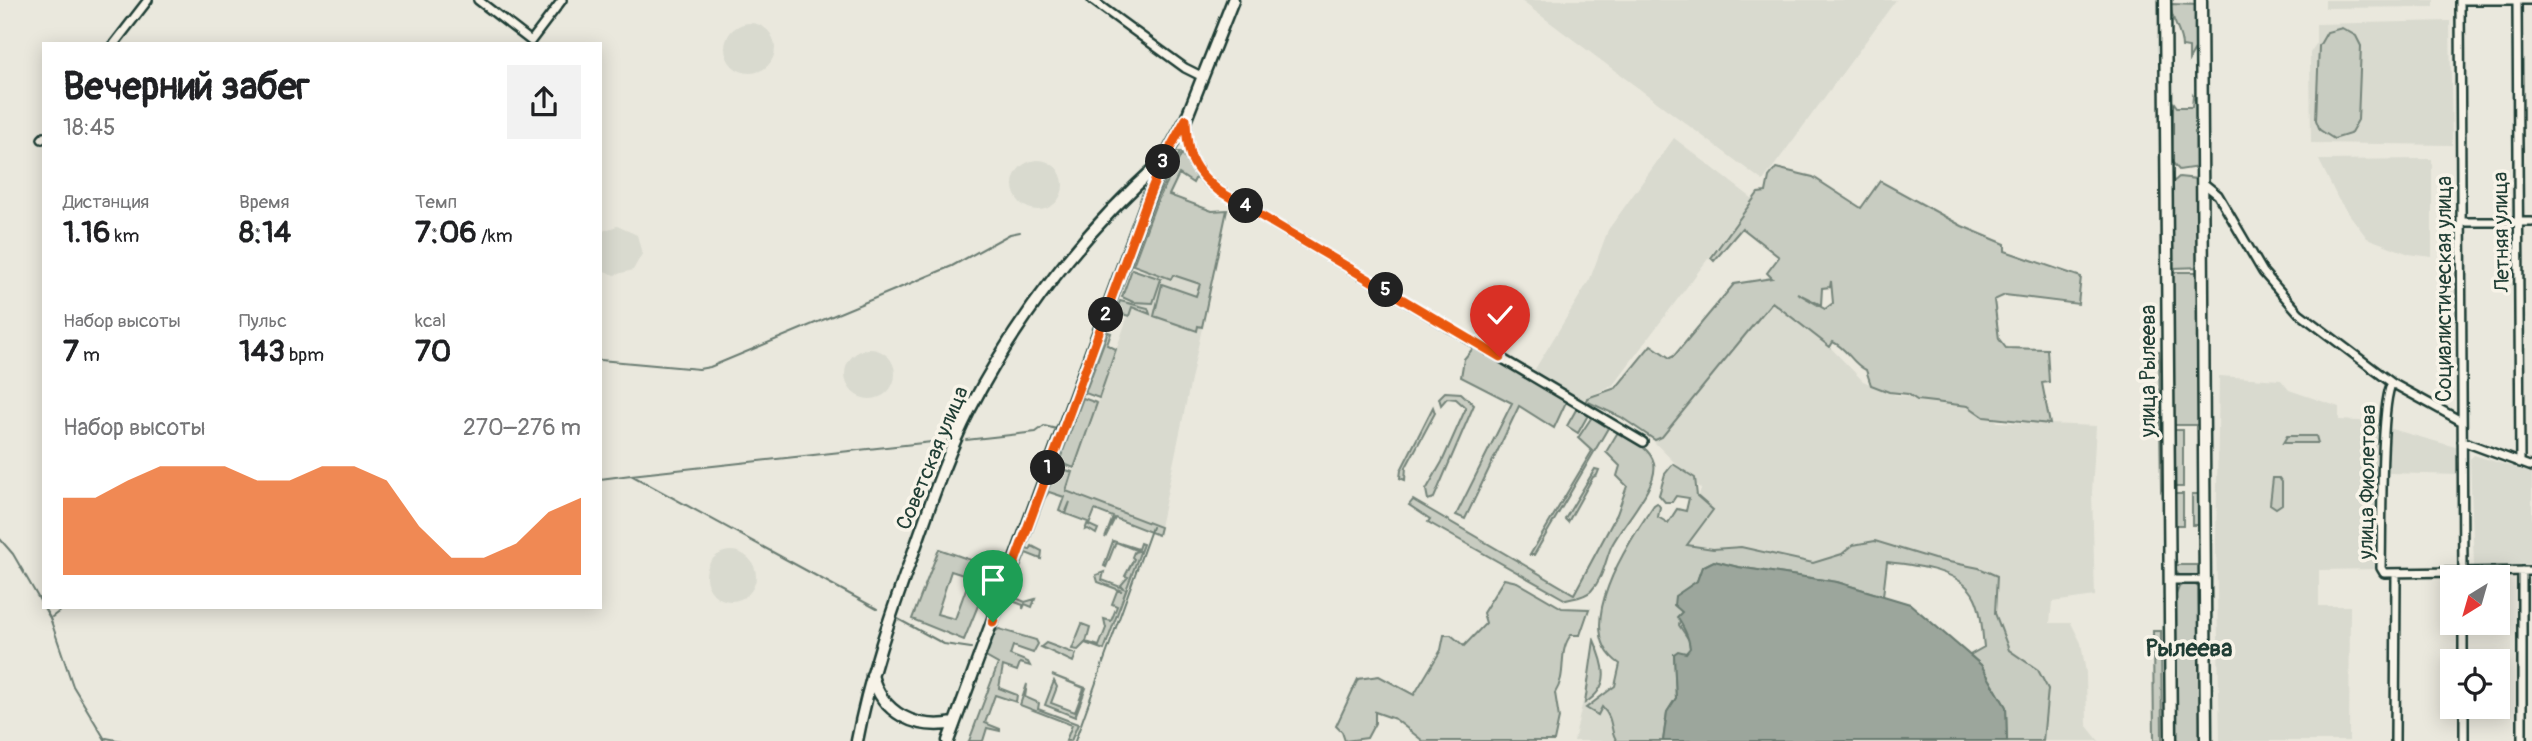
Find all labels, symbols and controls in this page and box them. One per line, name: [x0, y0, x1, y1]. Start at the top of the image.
text: Вечерний забег: [63, 63, 310, 111]
button: share: [507, 65, 581, 139]
text: 18:45: [63, 113, 116, 142]
pin: 3: [1146, 144, 1180, 180]
text: 3: [1157, 149, 1168, 173]
street label: Летняя улица: [2487, 171, 2516, 293]
street label: Социалистическая улица: [2431, 176, 2458, 402]
pin: 4: [1228, 188, 1264, 224]
text: Дистанция: [63, 190, 149, 214]
text: Время: [239, 190, 290, 214]
text: Темп: [415, 190, 457, 214]
text: 4: [1240, 193, 1251, 217]
text: 1.16: [63, 214, 111, 251]
text: 8:14: [239, 214, 291, 251]
text: 7:06: [415, 214, 477, 251]
text: km: [111, 224, 139, 248]
text: /km: [477, 224, 513, 248]
pin: 5: [1368, 272, 1404, 308]
text: 5: [1380, 277, 1391, 301]
pin: [1470, 285, 1530, 357]
icon: check: [1481, 296, 1519, 334]
pin: 2: [1088, 298, 1124, 332]
text: 2: [1100, 302, 1111, 326]
street label: улица Рылеева: [2135, 305, 2162, 438]
text: Набор высоты: [63, 309, 181, 333]
text: Пульс: [239, 309, 287, 333]
text: kcal: [415, 309, 446, 333]
text: 7: [63, 333, 79, 370]
text: 143: [239, 333, 285, 370]
text: 70: [415, 333, 451, 370]
text: m: [79, 343, 100, 367]
text: bpm: [285, 343, 324, 367]
street label: Советская улица: [890, 382, 975, 534]
street label: улица Фиолетова: [2353, 404, 2382, 561]
text: Набор высоты: [63, 413, 205, 442]
text: 270–276 m: [463, 413, 581, 442]
pin: 1: [1030, 450, 1066, 486]
text: 1: [1044, 455, 1051, 479]
pin: [963, 550, 1023, 622]
icon: arrive: [974, 561, 1012, 599]
north arrow: [2440, 565, 2510, 635]
map controls: [2440, 565, 2510, 719]
district label: Рылеева: [2146, 634, 2232, 663]
button: locate: [2440, 649, 2510, 719]

